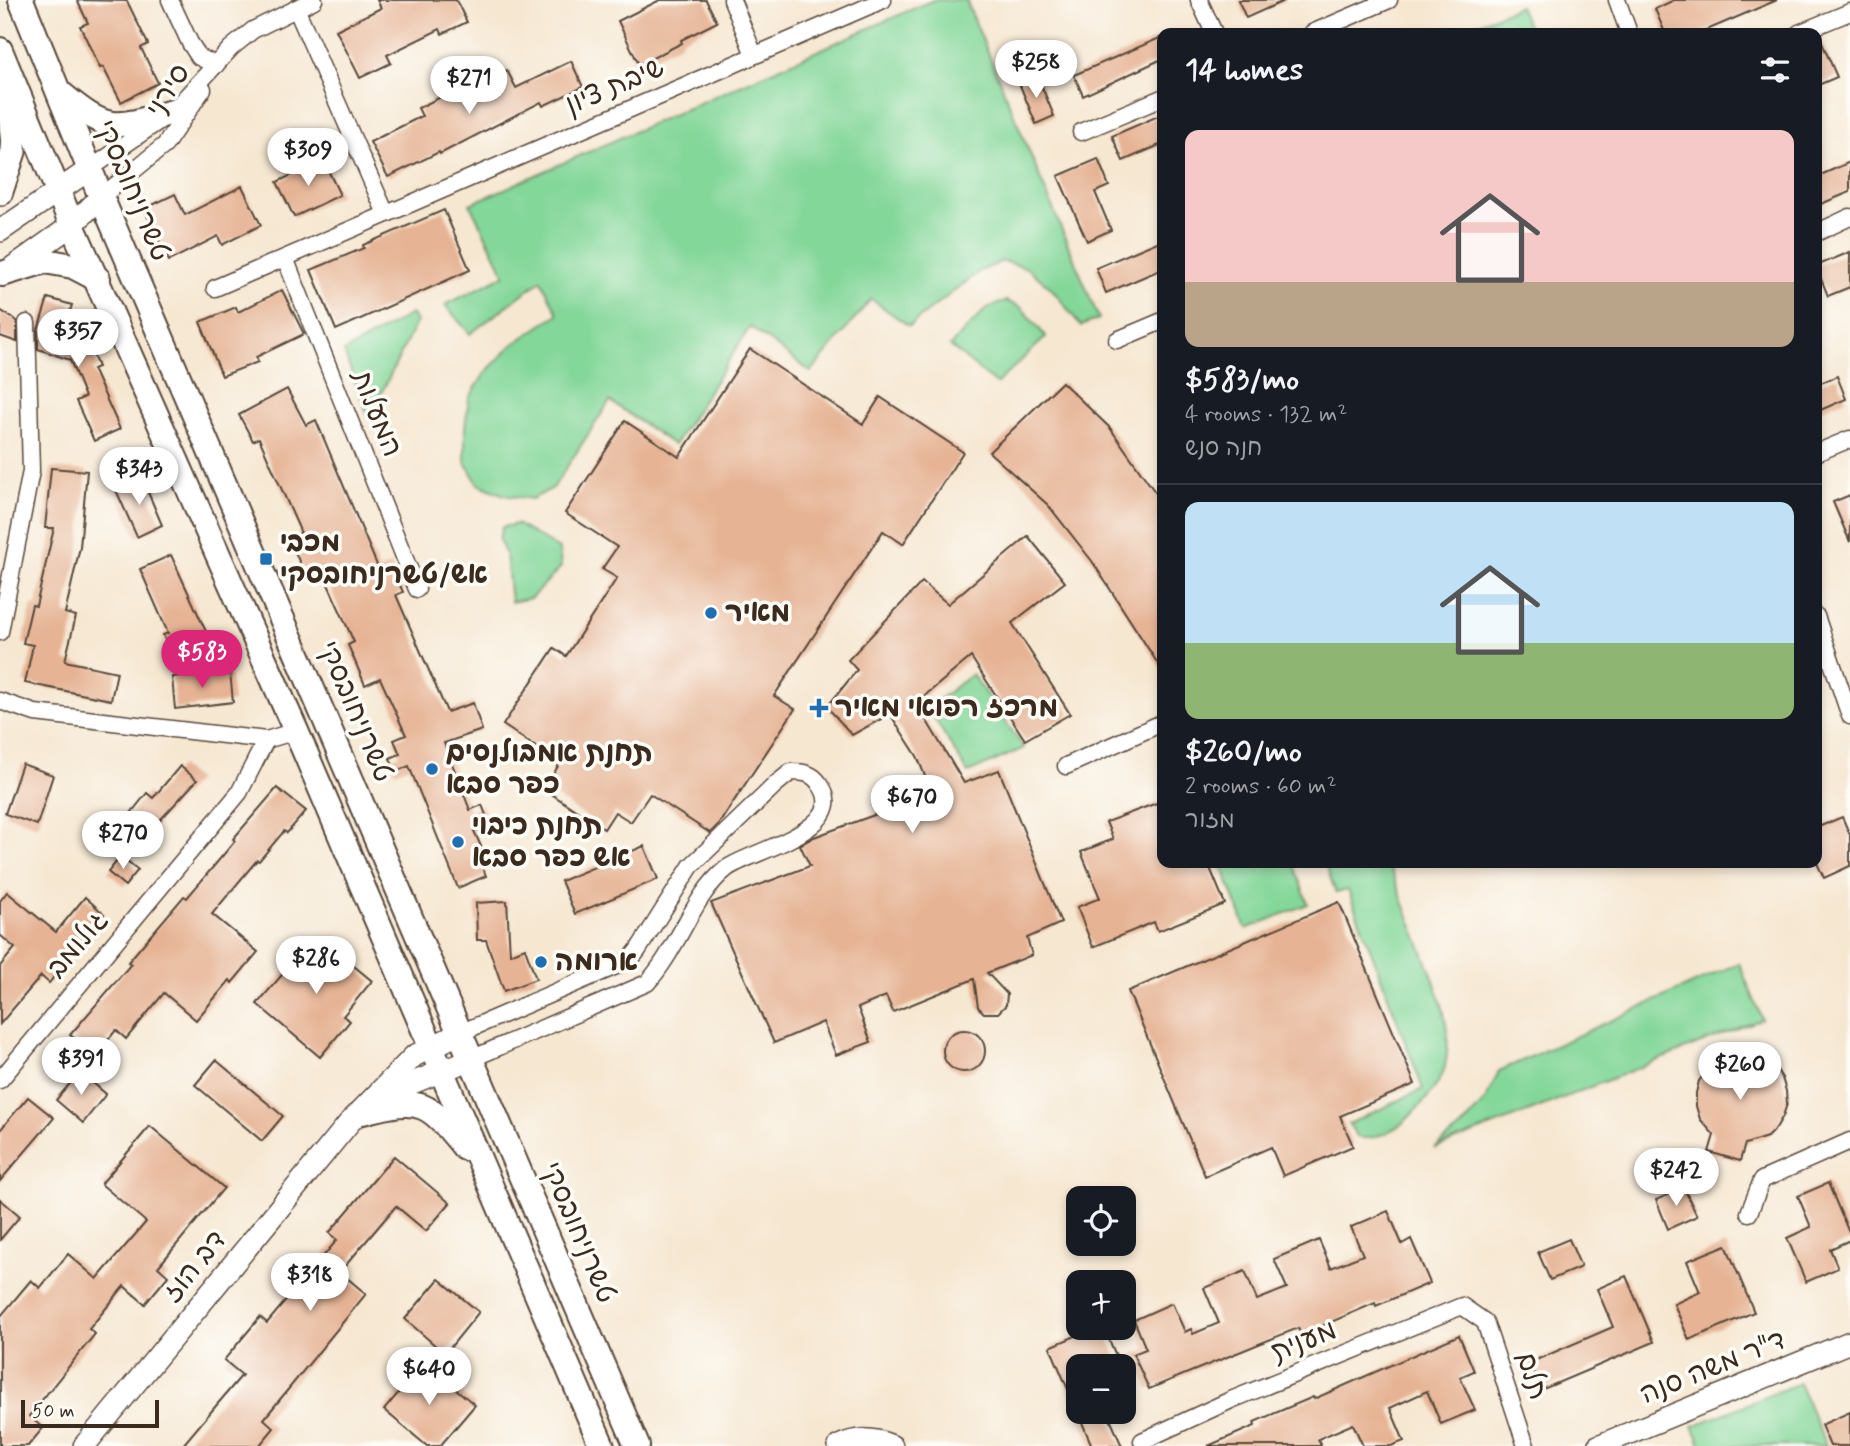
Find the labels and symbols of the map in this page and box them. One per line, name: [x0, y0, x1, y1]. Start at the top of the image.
pin: $258: [995, 41, 1077, 100]
street label: שיבת ציון: [560, 50, 670, 124]
street label: סירני: [138, 57, 200, 125]
pin: $271: [428, 57, 510, 116]
street label: טשרניחובסקי: [86, 115, 178, 267]
pin: $309: [267, 128, 349, 188]
pin: $357: [37, 310, 119, 369]
street label: המעלות: [341, 363, 410, 463]
pin: $343: [98, 448, 180, 507]
place label: מכבי אש/טשרניחובסקי: [280, 525, 488, 594]
marker: מכבי אש/טשרניחובסקי: [258, 551, 274, 567]
place label: מאיר: [725, 595, 790, 632]
marker: מאיר: [703, 605, 719, 621]
pin: $583: [161, 630, 243, 690]
street label: טשרניחובסקי: [309, 636, 401, 788]
place label: מרכז רפואי מאיר: [835, 690, 1058, 727]
marker: מרכז רפואי מאיר: [809, 698, 829, 718]
place label: תחנת אמבולנסים כפר סבא: [446, 735, 653, 804]
marker: תחנת אמבולנסים כפר סבא: [424, 761, 440, 777]
pin: $670: [871, 776, 953, 835]
place label: תחנת כיבוי אש כפר סבא: [472, 808, 630, 877]
pin: $270: [82, 812, 164, 871]
marker: תחנת כיבוי אש כפר סבא: [450, 834, 466, 850]
street label: גולומב: [39, 904, 117, 986]
pin: $286: [275, 936, 357, 996]
place label: ארומה: [555, 944, 638, 981]
marker: ארומה: [533, 954, 549, 970]
pin: $391: [40, 1038, 122, 1097]
pin: $260: [1699, 1042, 1781, 1102]
pin: $242: [1635, 1148, 1717, 1208]
street label: טשרניחובסקי: [532, 1157, 624, 1309]
street label: דב הוז: [155, 1223, 235, 1311]
pin: $318: [269, 1254, 351, 1313]
street label: מענית: [1266, 1312, 1342, 1372]
street label: ד"ר משה סנה: [1635, 1322, 1791, 1414]
street label: תלם: [1506, 1347, 1556, 1405]
pin: $640: [388, 1348, 470, 1407]
scale bar: [21, 1397, 159, 1429]

